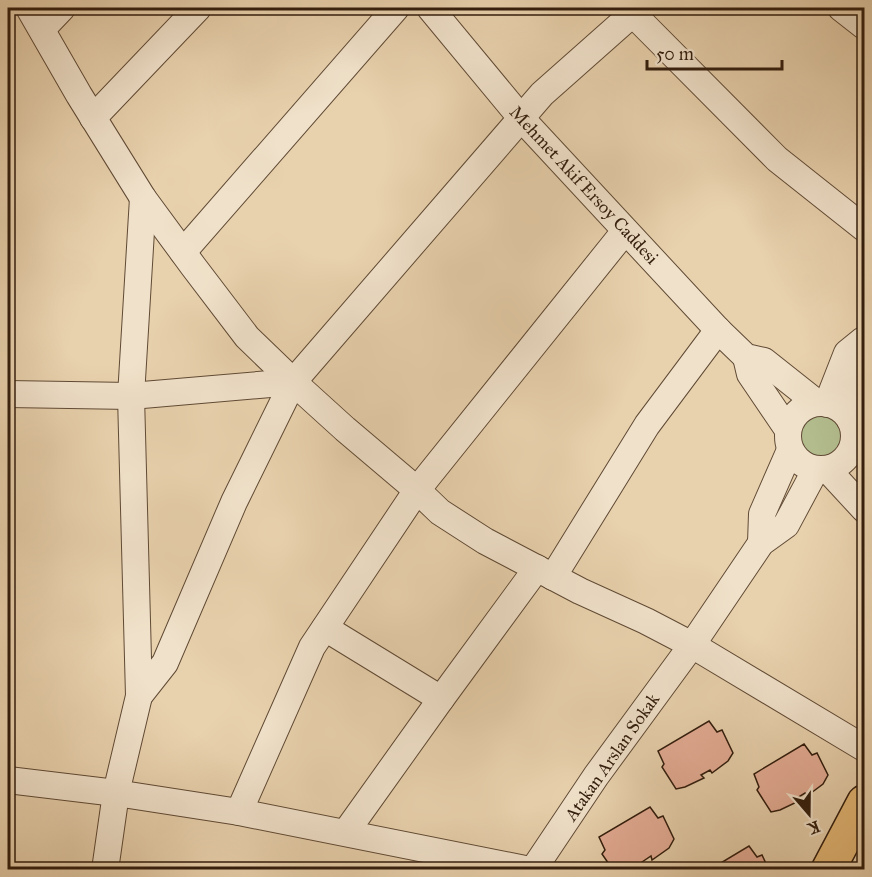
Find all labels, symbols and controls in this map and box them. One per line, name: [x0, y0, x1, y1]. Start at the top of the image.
scale bar: [647, 33, 782, 71]
text: 50 m: [656, 43, 694, 65]
street label: Mehmet Akif Ersoy Caddesi: [505, 101, 663, 269]
street label: Atakan Arslan Sokak: [559, 688, 665, 826]
north arrow: [779, 784, 839, 844]
text: K: [805, 817, 823, 839]

